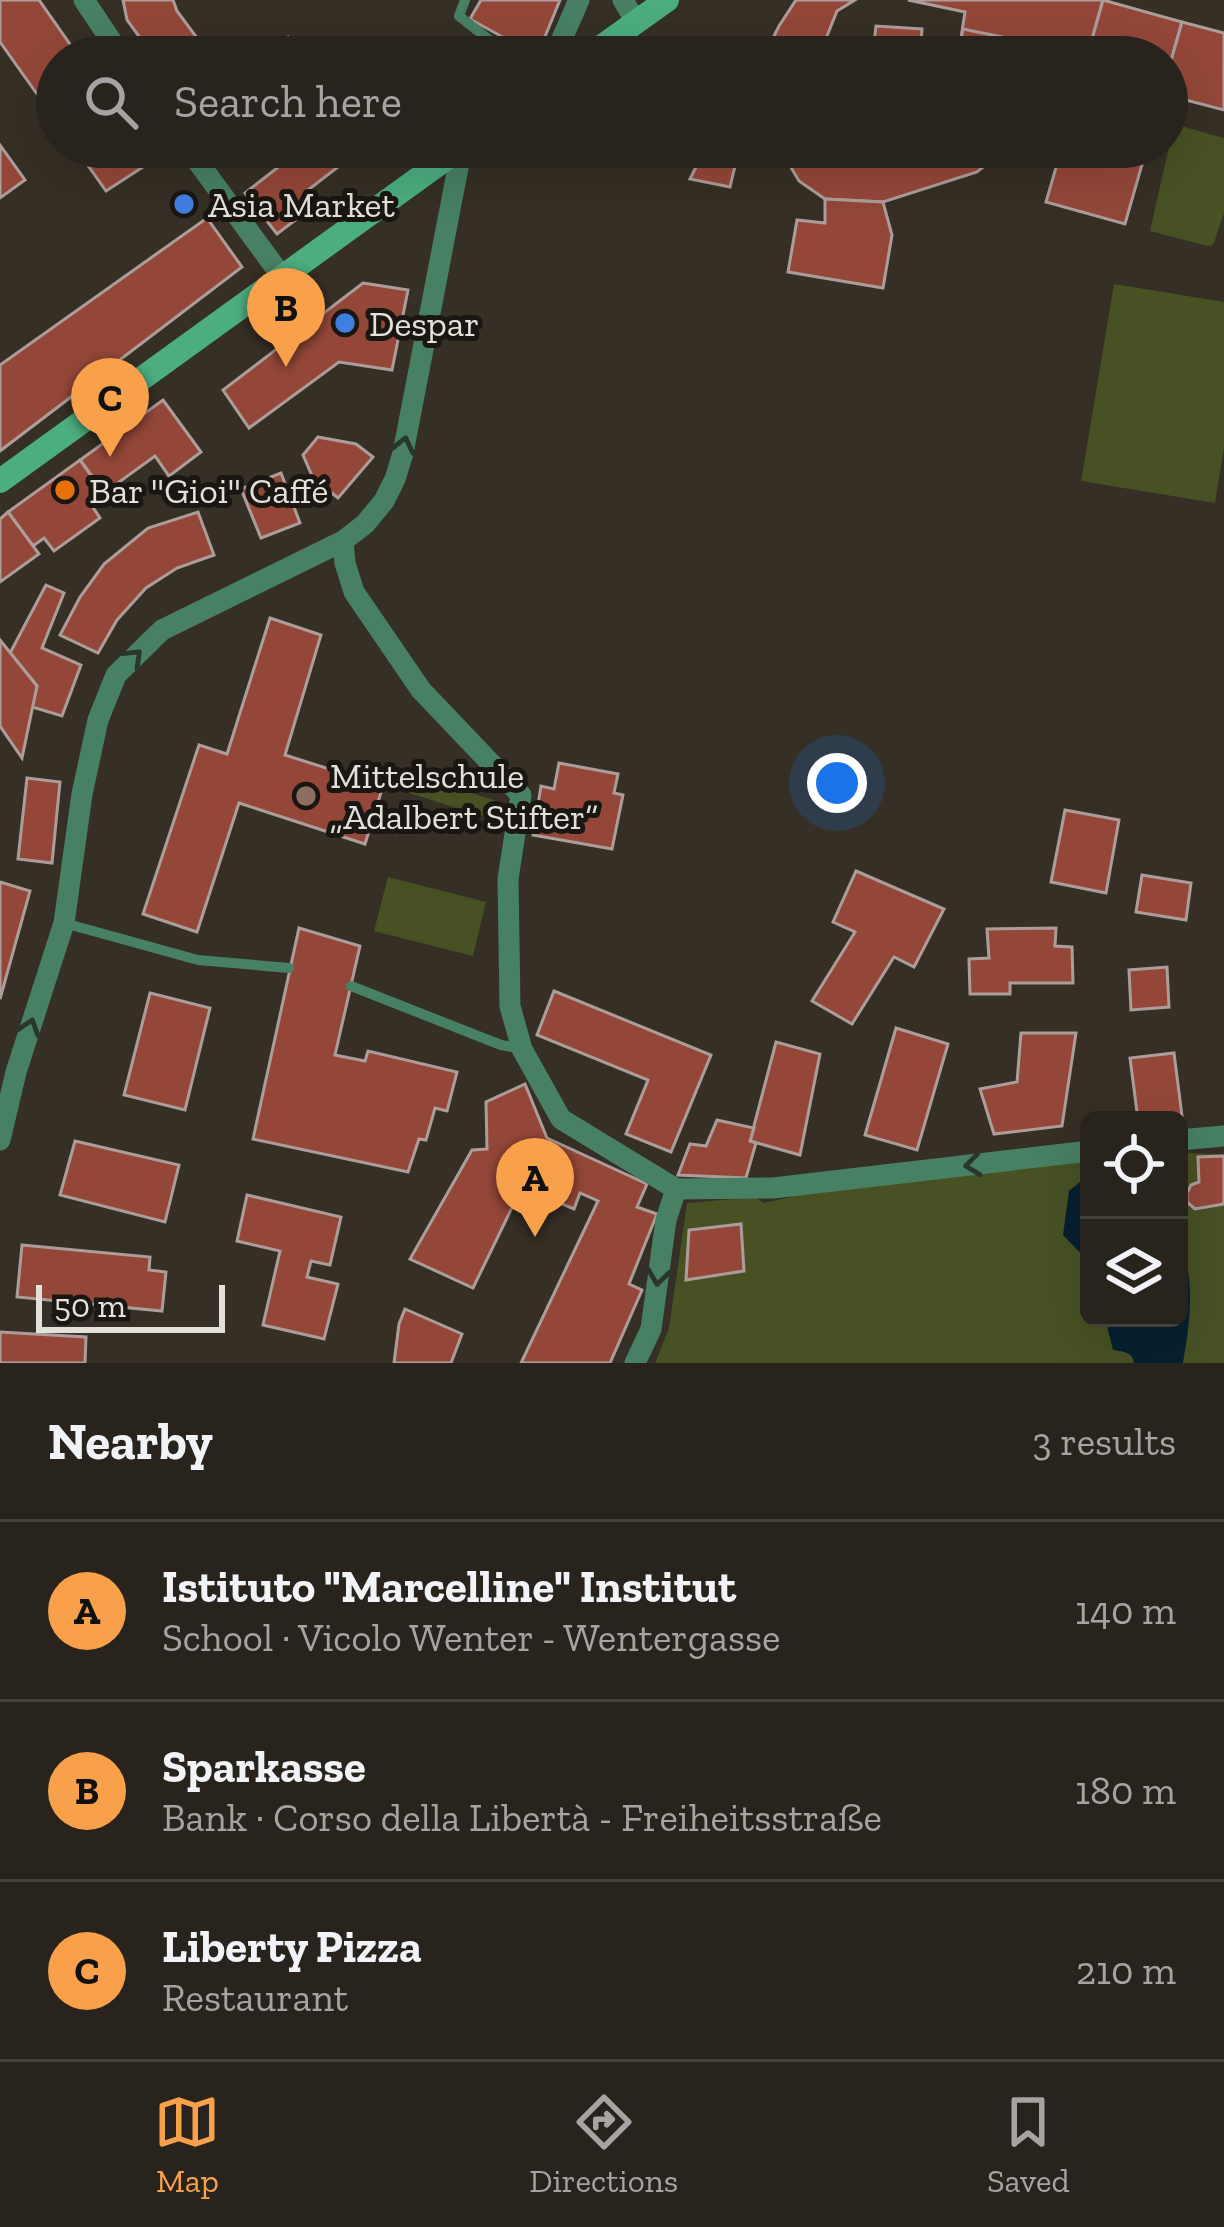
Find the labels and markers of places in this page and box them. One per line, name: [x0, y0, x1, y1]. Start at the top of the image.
place label: Asia Market: [208, 183, 395, 226]
marker: Asia Market: [171, 191, 197, 217]
pin: B: [247, 268, 325, 367]
place label: Despar: [369, 302, 479, 345]
marker: Despar: [332, 310, 358, 336]
pin: C: [71, 358, 149, 457]
place label: Bar "Gioi" Caffé: [89, 469, 328, 512]
marker: Bar "Gioi" Caffé: [52, 477, 78, 503]
place label: Mittelschule „Adalbert Stifter”: [330, 754, 598, 838]
marker: Mittelschule „Adalbert Stifter”: [293, 783, 319, 809]
pin: A: [496, 1138, 574, 1237]

